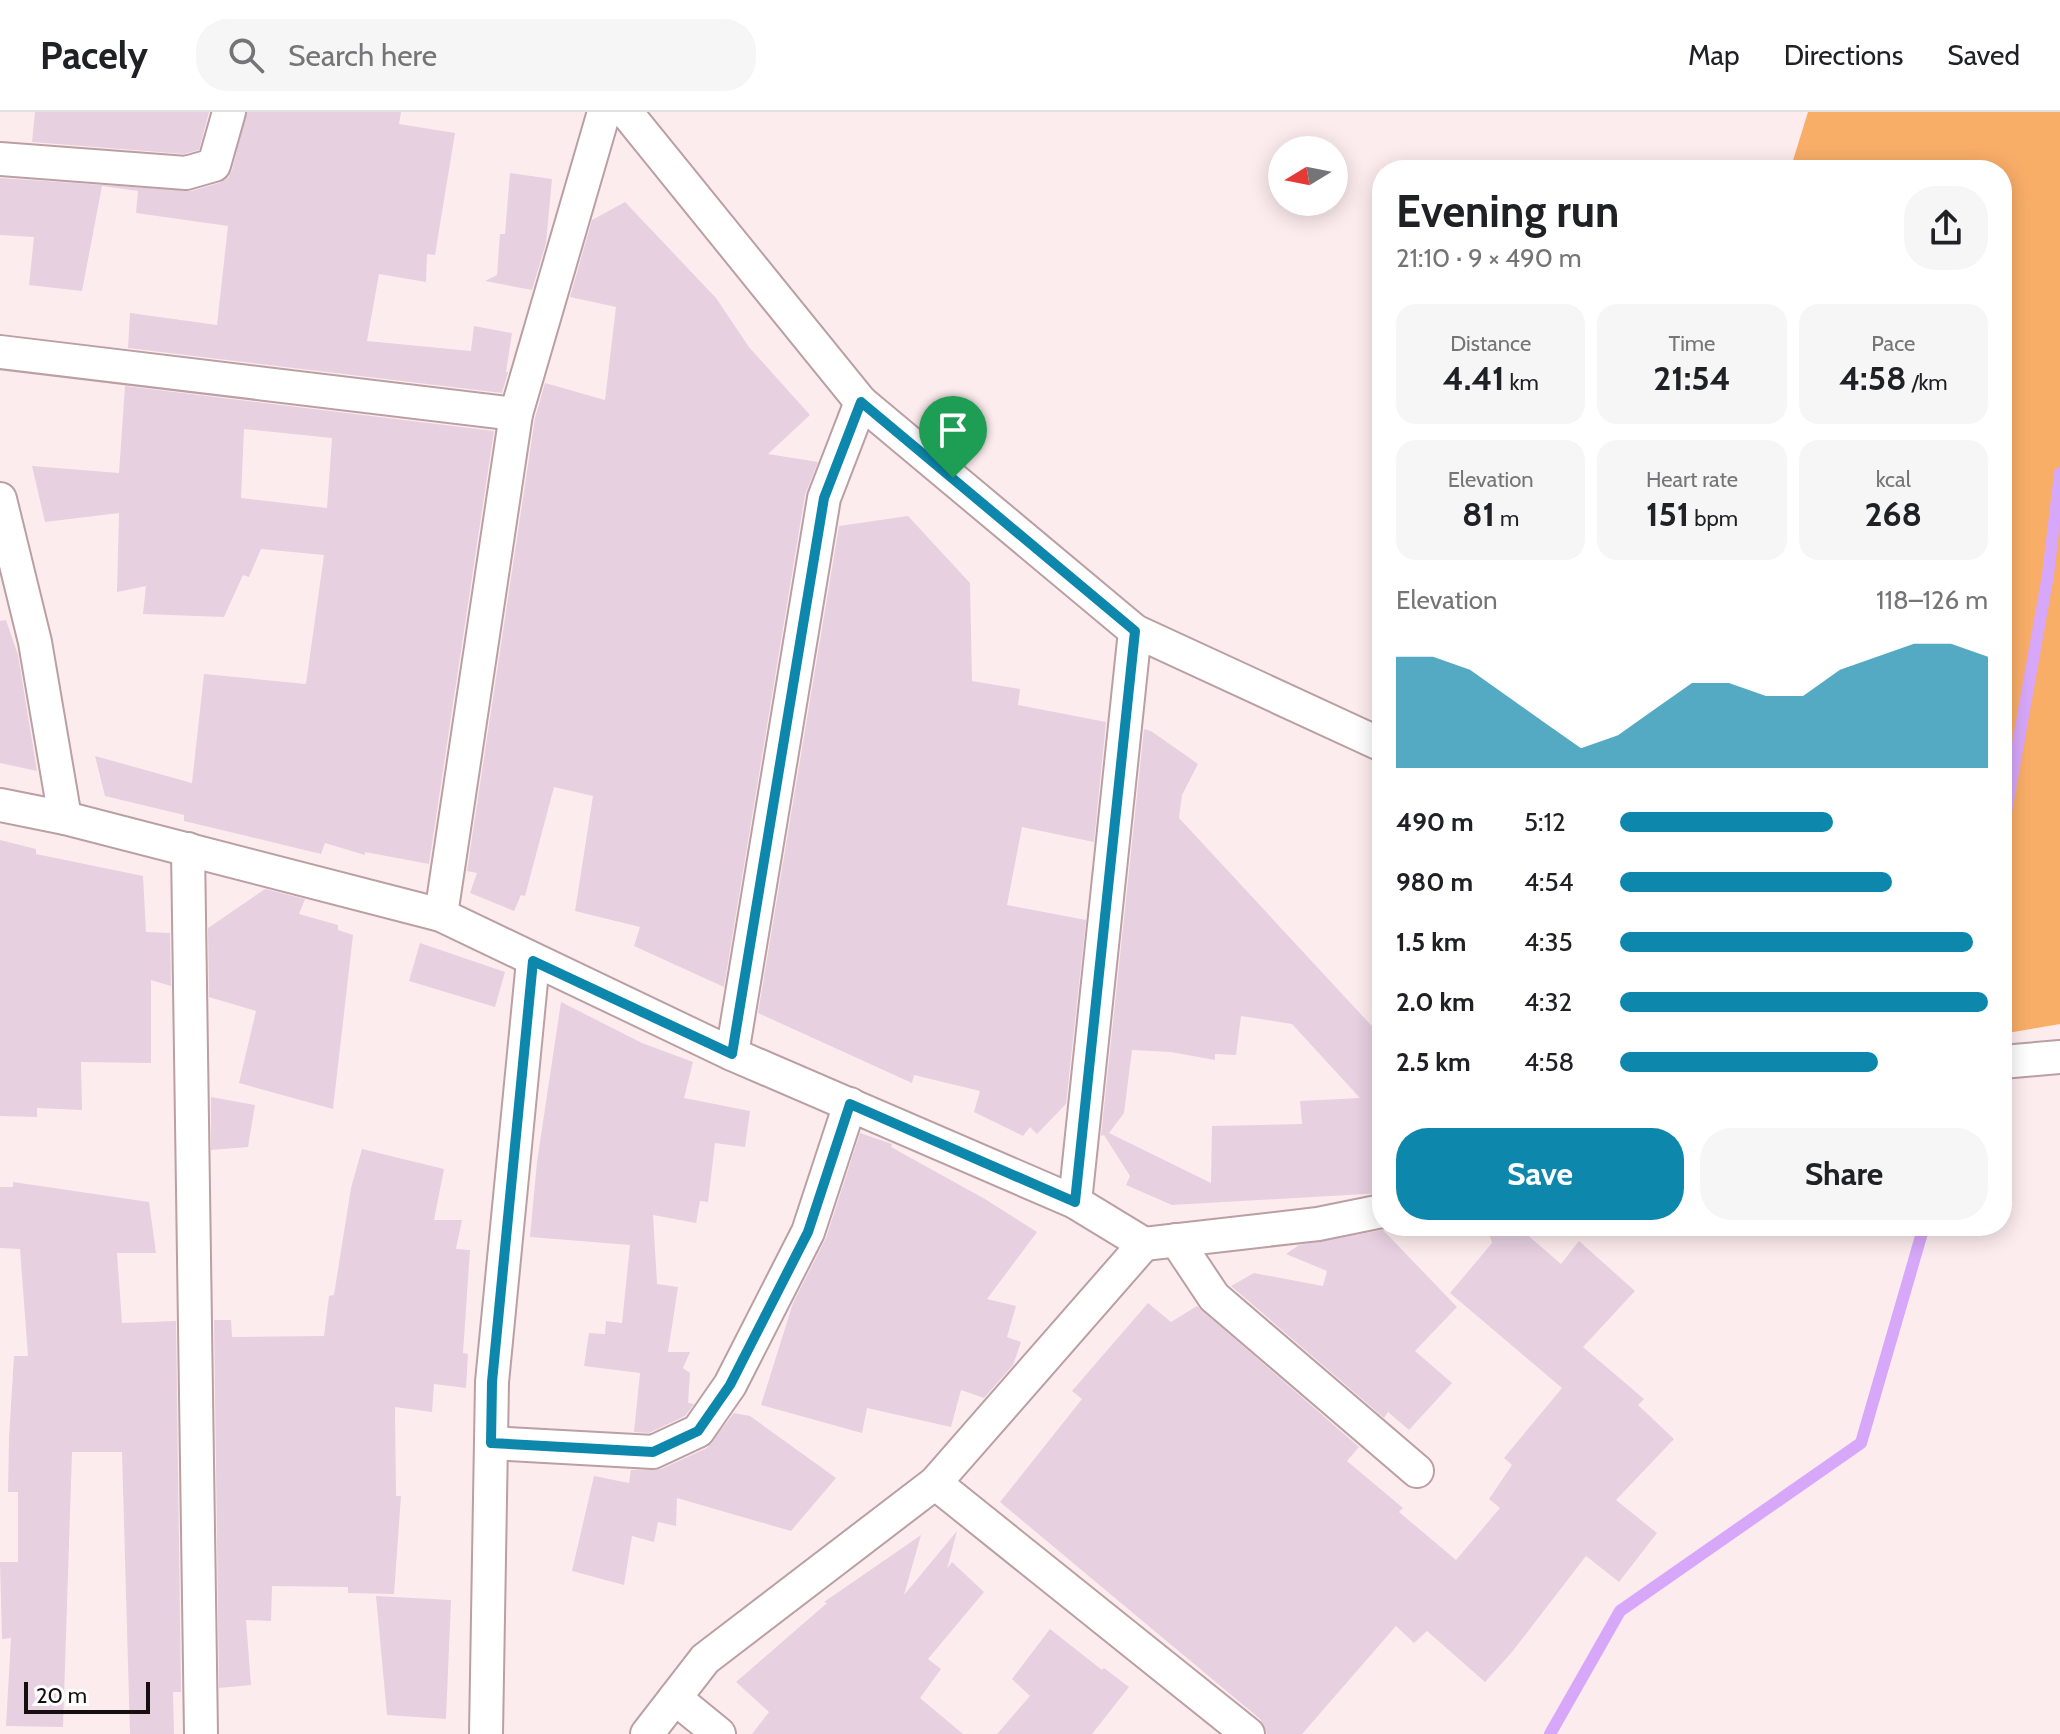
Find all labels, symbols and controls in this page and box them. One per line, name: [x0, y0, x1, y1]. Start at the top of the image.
search box: [196, 19, 756, 91]
text: Pacely: [40, 32, 148, 79]
icon: search: [224, 33, 268, 77]
text: Search here: [288, 37, 437, 74]
text: Map: [1688, 38, 1740, 72]
text: Directions: [1784, 38, 1903, 72]
text: Saved: [1947, 38, 2020, 72]
north arrow: [1268, 136, 1348, 216]
map controls: [1268, 136, 1348, 216]
text: Evening run: [1396, 185, 1619, 238]
button: share: [1904, 186, 1988, 270]
text: 21:10 · 9 × 490 m: [1396, 242, 1582, 274]
text: Distance: [1450, 330, 1531, 357]
text: Time: [1669, 330, 1715, 357]
text: Pace: [1871, 330, 1915, 357]
text: 4.41: [1443, 357, 1505, 399]
text: 21:54: [1653, 357, 1731, 399]
text: 4:58: [1839, 357, 1906, 399]
text: km: [1505, 369, 1539, 396]
text: /km: [1906, 369, 1948, 396]
pin: [919, 396, 987, 478]
icon: arrive: [931, 408, 975, 452]
text: Elevation: [1448, 466, 1534, 493]
text: Heart rate: [1646, 466, 1738, 493]
text: kcal: [1876, 466, 1911, 493]
text: 81: [1462, 493, 1495, 535]
text: 151: [1646, 493, 1689, 535]
text: 268: [1865, 493, 1922, 535]
text: m: [1495, 505, 1519, 532]
text: bpm: [1689, 505, 1738, 532]
text: Elevation: [1396, 584, 1498, 616]
text: 118–126 m: [1876, 584, 1988, 616]
text: 490 m: [1396, 806, 1474, 838]
text: 5:12: [1524, 806, 1566, 838]
text: 980 m: [1396, 866, 1473, 898]
text: 4:54: [1524, 866, 1574, 898]
text: 1.5 km: [1396, 926, 1466, 958]
text: 4:35: [1524, 926, 1573, 958]
text: 2.0 km: [1396, 986, 1475, 1018]
text: 4:32: [1524, 986, 1572, 1018]
text: 2.5 km: [1396, 1046, 1471, 1078]
text: 4:58: [1524, 1046, 1574, 1078]
button: Save: [1396, 1128, 1684, 1220]
button: Share: [1700, 1128, 1988, 1220]
scale bar: [24, 1678, 150, 1714]
text: 20 m: [36, 1682, 87, 1709]

